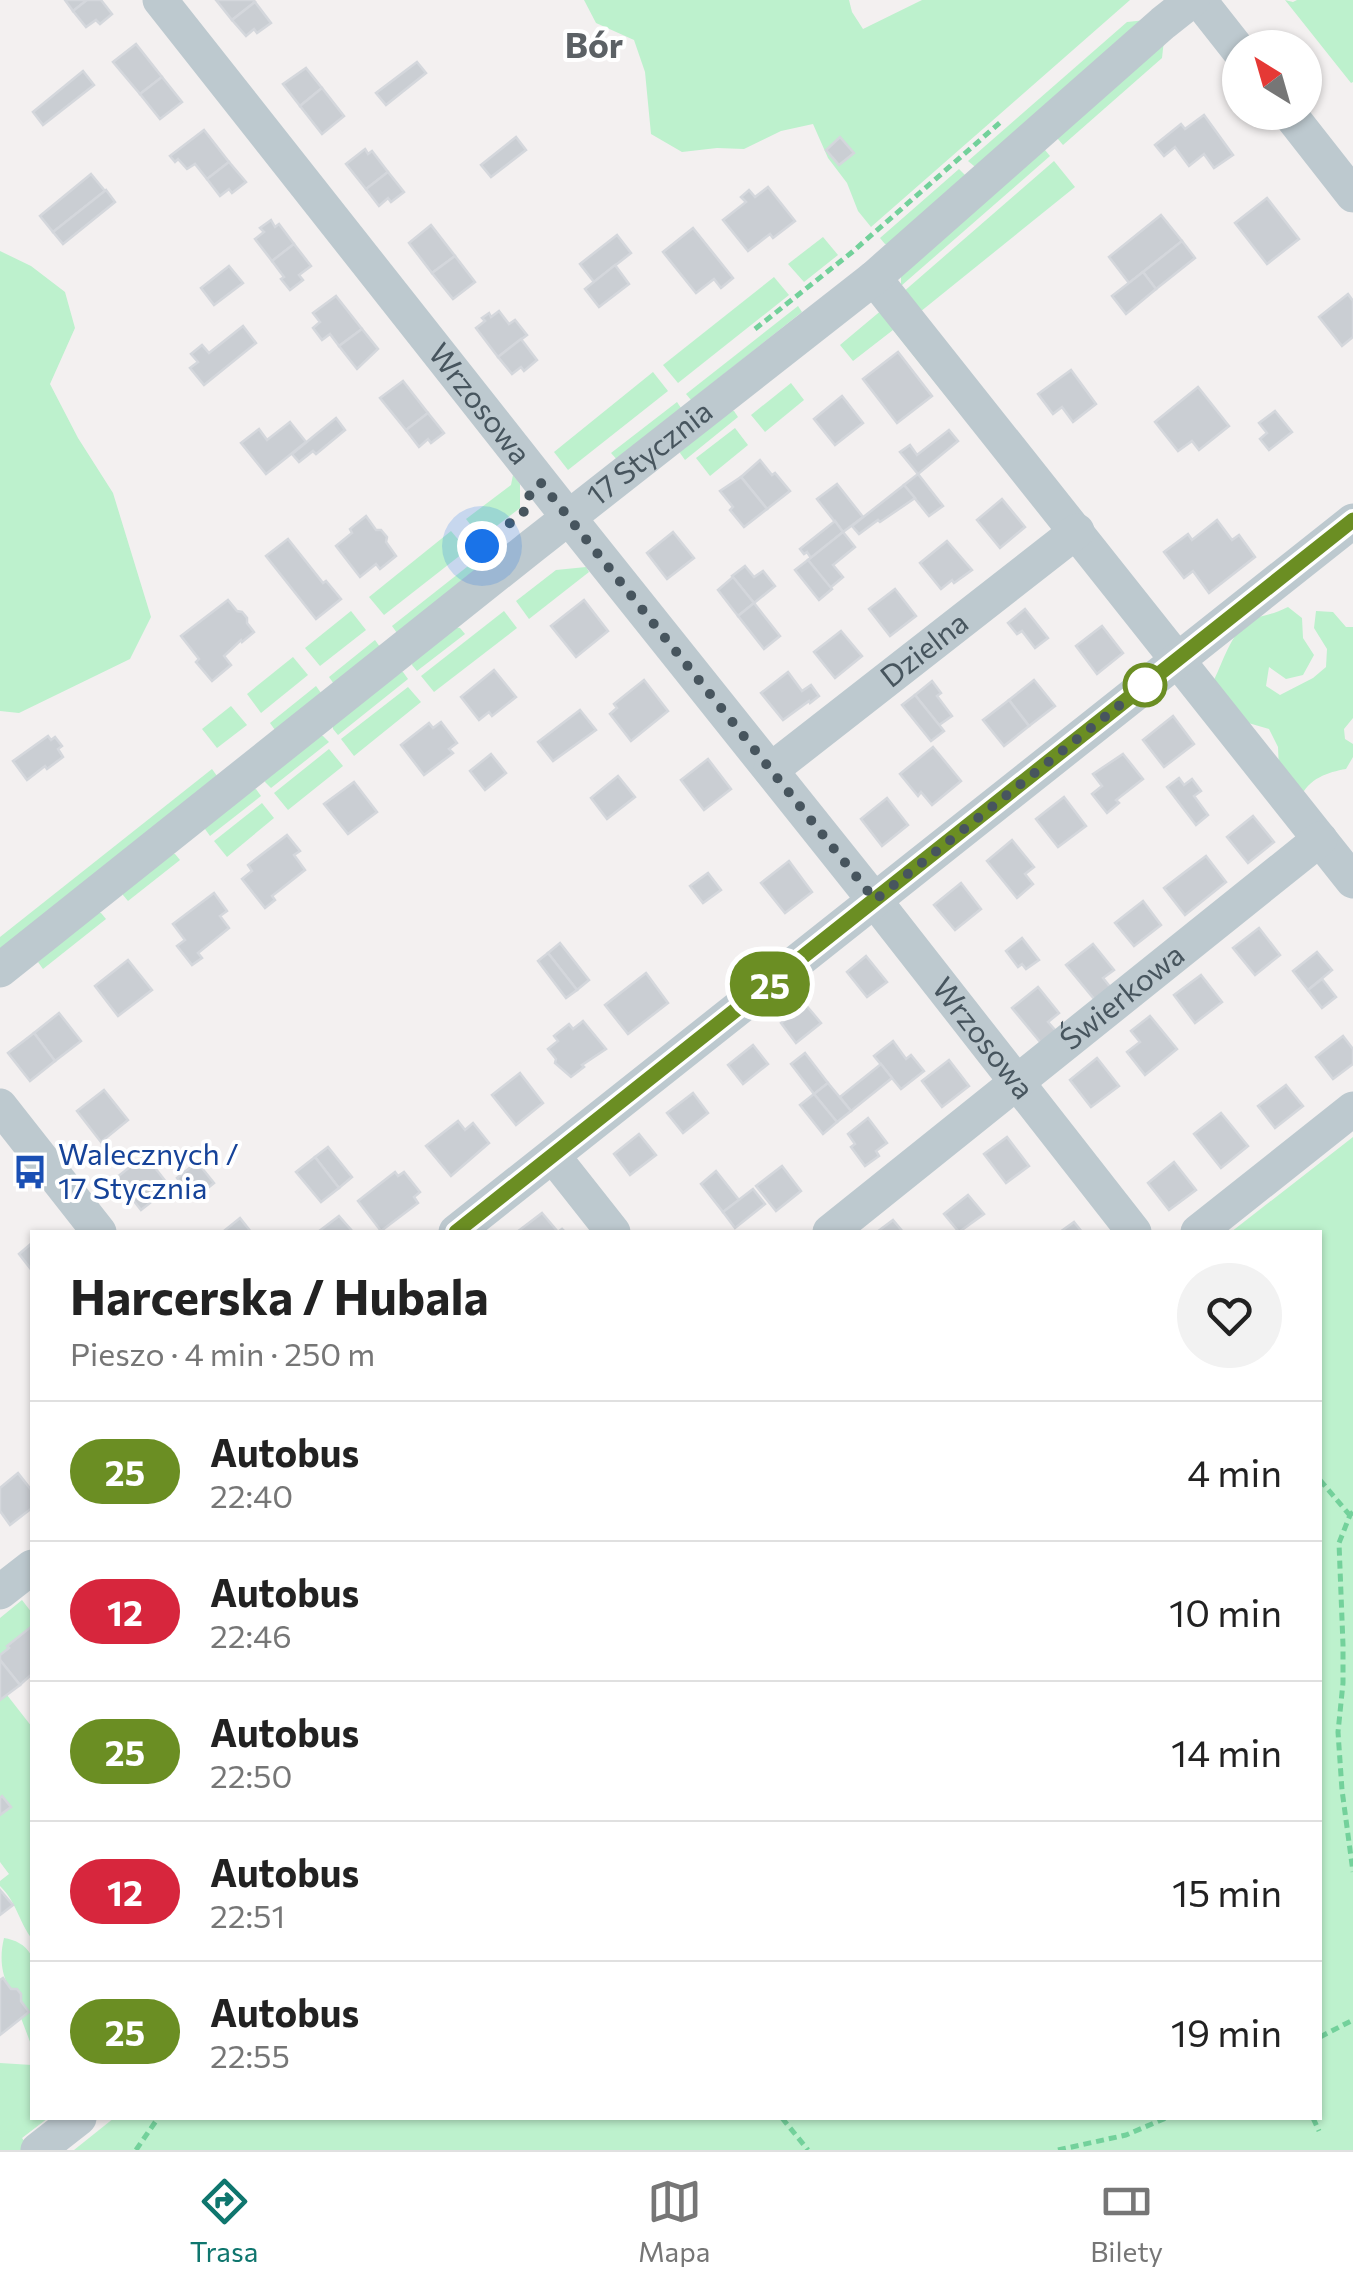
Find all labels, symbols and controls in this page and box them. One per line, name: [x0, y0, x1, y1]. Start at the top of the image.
district label: Bór: [565, 22, 623, 65]
north arrow: [1222, 30, 1322, 130]
map controls: [1222, 30, 1322, 130]
street label: Wrzosowa: [422, 335, 540, 471]
street label: 17 Stycznia: [578, 391, 719, 512]
your location: [457, 521, 507, 571]
street label: Dzielna: [872, 602, 974, 694]
unlabelled marker: [1124, 664, 1166, 706]
street label: Świerkowa: [1051, 934, 1191, 1056]
line badge: 25: [725, 952, 815, 1016]
text: 25: [750, 963, 790, 1006]
street label: Wrzosowa: [926, 969, 1044, 1105]
place label: Walecznych / 17 Stycznia: [58, 1134, 239, 1205]
bus stop icon: Walecznych / 17 Stycznia: [11, 1153, 49, 1191]
button: heart: [1177, 1263, 1282, 1368]
text: Harcerska / Hubala: [70, 1266, 489, 1325]
text: Pieszo · 4 min · 250 m: [70, 1333, 375, 1373]
text: Autobus: [210, 1428, 359, 1475]
text: 4 min: [1187, 1448, 1282, 1495]
text: 25: [105, 1450, 145, 1493]
text: 22:40: [210, 1475, 293, 1515]
text: Autobus: [210, 1568, 359, 1615]
text: 10 min: [1169, 1588, 1282, 1635]
text: 12: [107, 1590, 143, 1633]
text: 22:46: [210, 1615, 292, 1655]
text: Autobus: [210, 1708, 359, 1755]
text: 14 min: [1171, 1728, 1282, 1775]
text: 25: [105, 1730, 145, 1773]
text: 22:50: [210, 1755, 292, 1795]
text: Autobus: [210, 1848, 359, 1895]
text: 15 min: [1172, 1868, 1282, 1915]
text: 12: [107, 1870, 143, 1913]
text: 22:51: [210, 1895, 285, 1935]
text: Autobus: [210, 1988, 359, 2035]
text: 19 min: [1171, 2008, 1282, 2055]
text: 25: [105, 2010, 145, 2053]
text: 22:55: [210, 2035, 290, 2075]
tab: Trasa: [190, 2174, 258, 2268]
tab: Mapa: [638, 2174, 710, 2268]
tab: Bilety: [1090, 2174, 1163, 2268]

